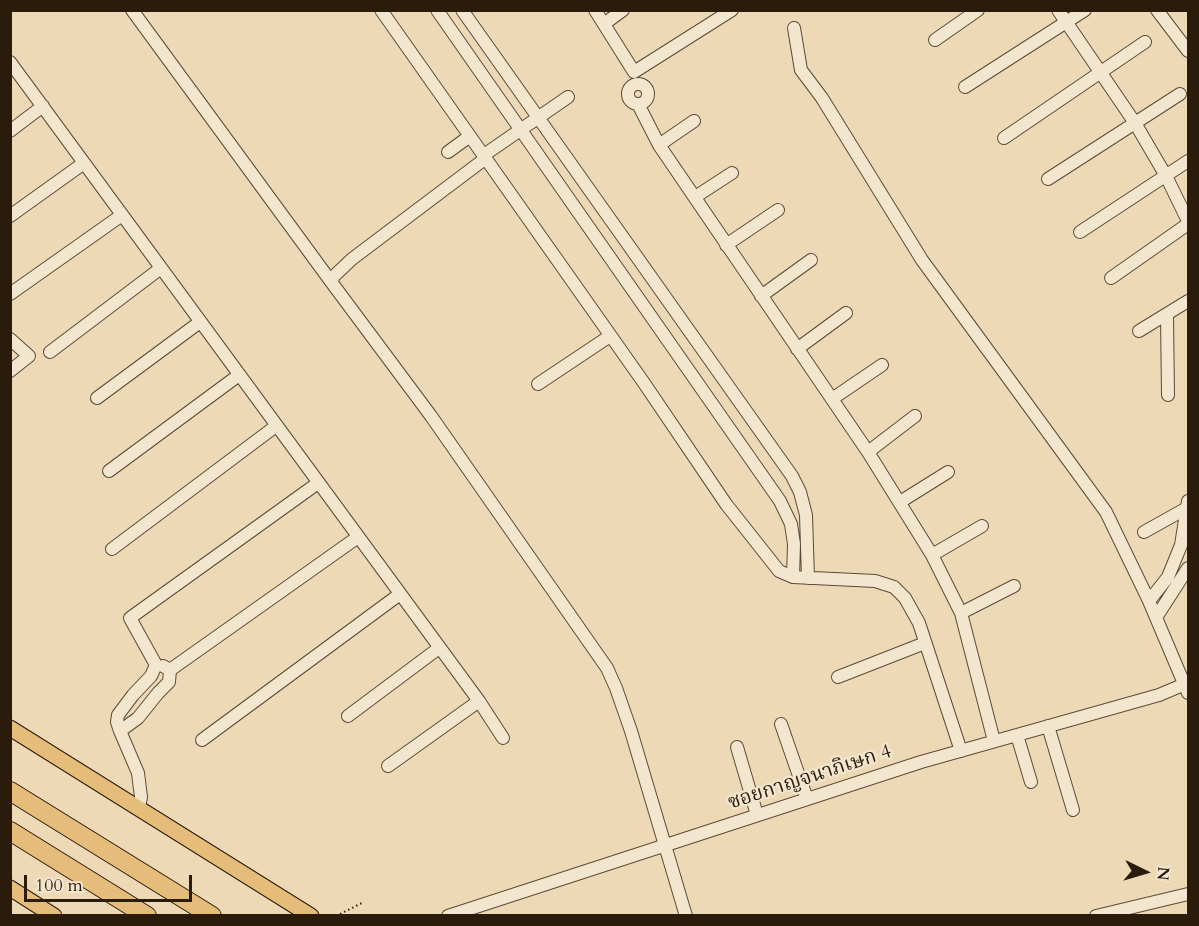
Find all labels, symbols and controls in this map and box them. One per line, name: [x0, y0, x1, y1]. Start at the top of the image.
street label: ซอยกาญจนาภิเษก 4: [725, 740, 895, 816]
north arrow: [1115, 842, 1175, 902]
scale bar: [27, 863, 195, 901]
text: N: [1151, 866, 1174, 881]
text: 100 m: [35, 873, 83, 898]

